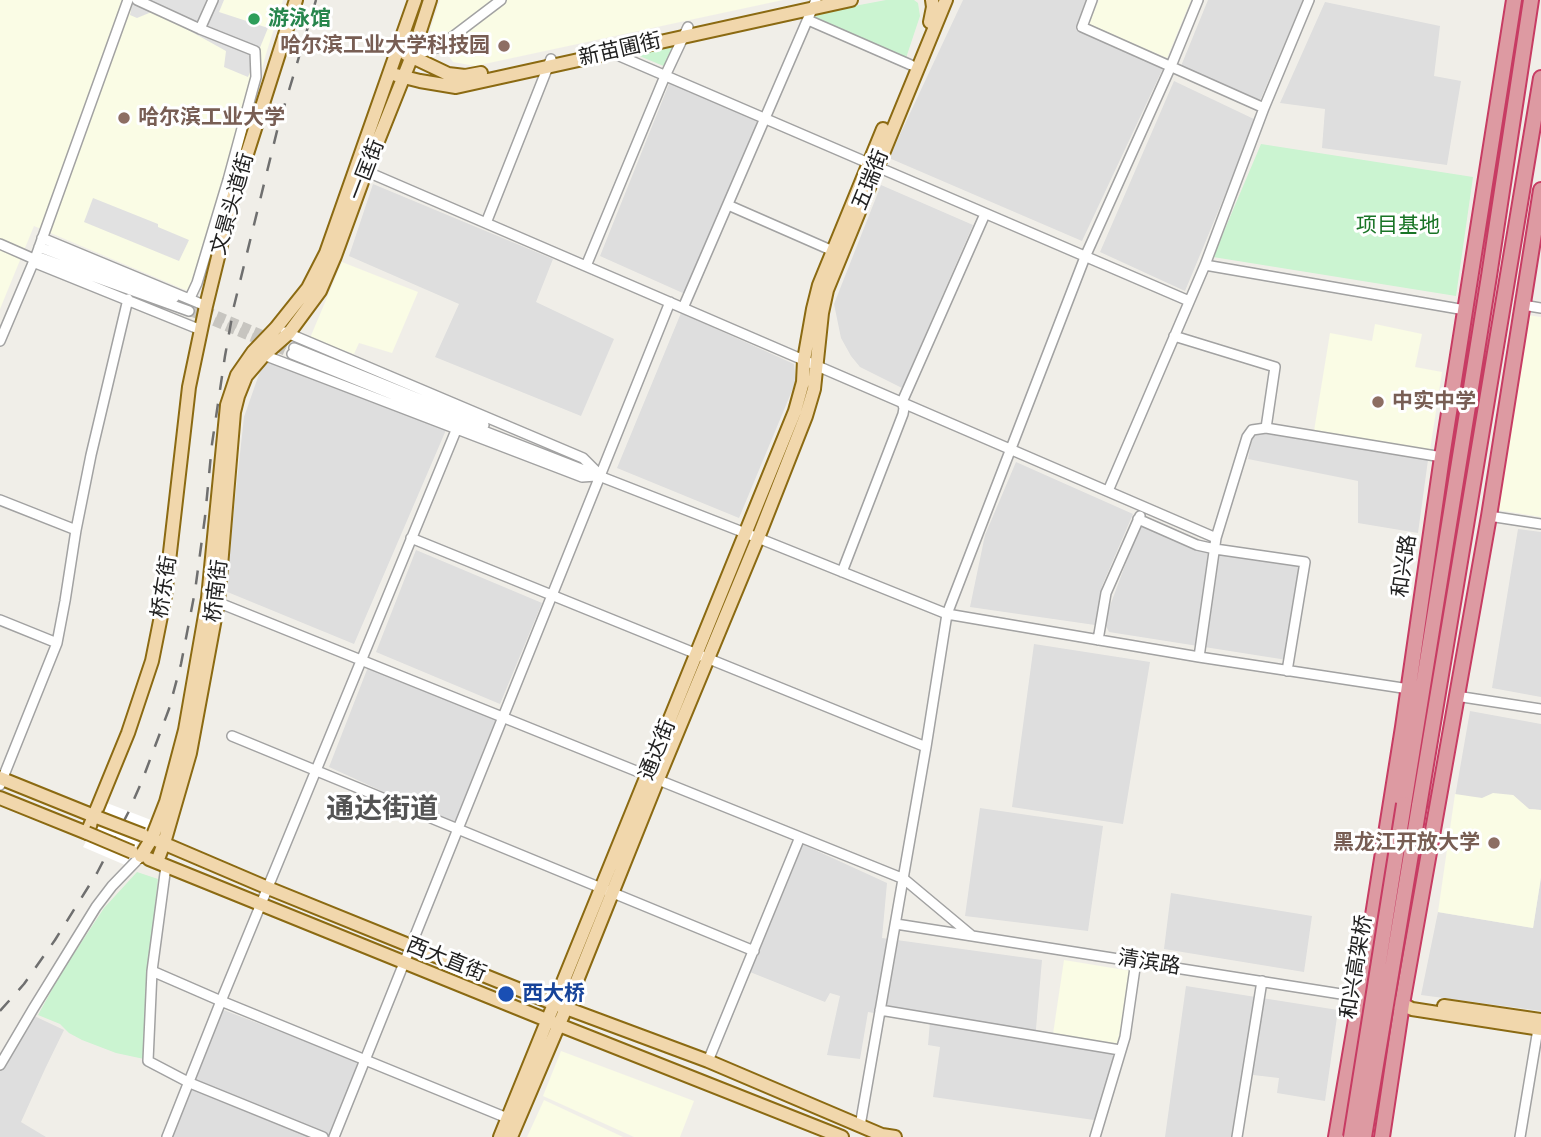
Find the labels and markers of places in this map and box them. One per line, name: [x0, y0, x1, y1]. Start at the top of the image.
place label: 游泳馆: [268, 6, 331, 32]
marker: 游泳馆: [246, 11, 262, 27]
place label: 哈尔滨工业大学科技园: [280, 33, 490, 59]
marker: 哈尔滨工业大学科技园: [496, 38, 512, 54]
place label: 哈尔滨工业大学: [138, 105, 285, 131]
marker: 哈尔滨工业大学: [116, 110, 132, 126]
place label: 中实中学: [1392, 389, 1476, 415]
marker: 中实中学: [1370, 394, 1386, 410]
place label: 黑龙江开放大学: [1333, 830, 1480, 856]
marker: 黑龙江开放大学: [1486, 835, 1502, 851]
place label: 西大桥: [522, 981, 585, 1007]
marker: 西大桥: [496, 984, 516, 1004]

